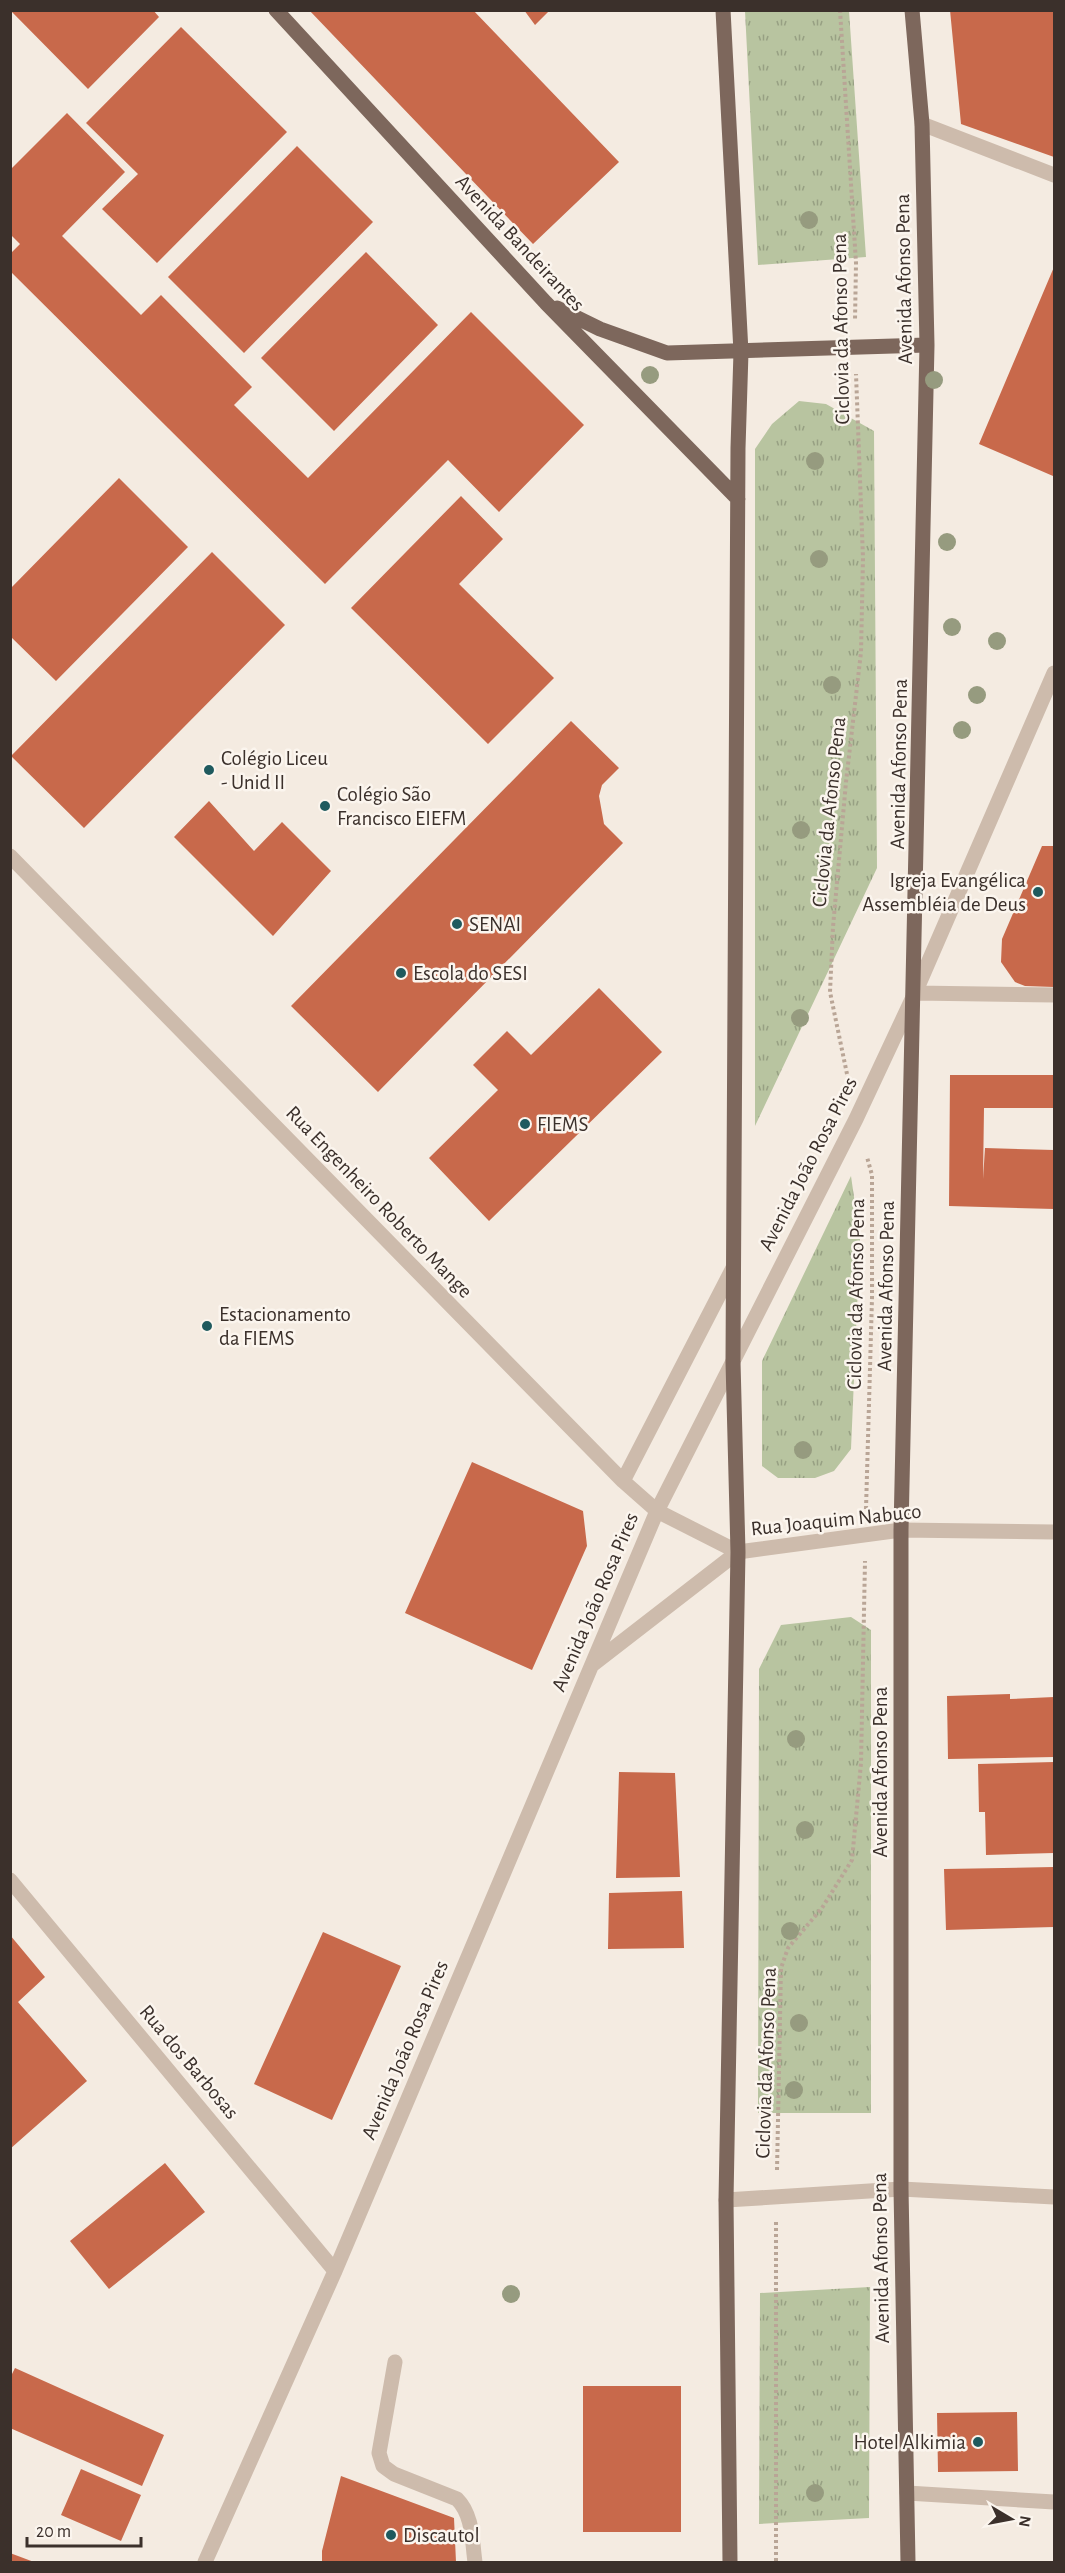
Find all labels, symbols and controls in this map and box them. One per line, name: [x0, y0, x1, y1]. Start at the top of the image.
street label: Avenida Bandeirantes: [452, 171, 588, 315]
street label: Avenida Afonso Pena: [892, 193, 916, 365]
street label: Ciclovia da Afonso Pena: [829, 233, 853, 425]
street label: Avenida Afonso Pena: [887, 678, 911, 850]
street label: Ciclovia da Afonso Pena: [809, 715, 849, 908]
place label: Colégio Liceu - Unid II: [221, 748, 328, 793]
marker: Colégio Liceu - Unid II: [202, 763, 216, 777]
place label: Colégio São Francisco EIEFM: [337, 784, 466, 829]
marker: Colégio São Francisco EIEFM: [318, 799, 332, 813]
place label: Igreja Evangélica Assembléia de Deus: [862, 870, 1026, 915]
marker: Igreja Evangélica Assembléia de Deus: [1031, 885, 1045, 899]
place label: SENAI: [469, 914, 521, 935]
marker: SENAI: [450, 917, 464, 931]
place label: Escola do SESI: [413, 963, 528, 984]
marker: Escola do SESI: [394, 966, 408, 980]
street label: Avenida João Rosa Pires: [755, 1074, 861, 1254]
street label: Rua Engenheiro Roberto Mange: [282, 1102, 476, 1302]
place label: FIEMS: [537, 1114, 588, 1135]
marker: FIEMS: [518, 1117, 532, 1131]
street label: Ciclovia da Afonso Pena: [844, 1198, 868, 1390]
street label: Avenida Afonso Pena: [874, 1200, 898, 1372]
place label: Estacionamento da FIEMS: [219, 1304, 351, 1349]
marker: Estacionamento da FIEMS: [200, 1319, 214, 1333]
street label: Rua Joaquim Nabuco: [750, 1501, 922, 1539]
street label: Avenida João Rosa Pires: [548, 1509, 642, 1695]
street label: Avenida Afonso Pena: [870, 1686, 891, 1857]
street label: Avenida João Rosa Pires: [358, 1957, 452, 2143]
street label: Ciclovia da Afonso Pena: [752, 1967, 780, 2159]
street label: Rua dos Barbosas: [135, 2001, 243, 2123]
street label: Avenida Afonso Pena: [869, 2172, 893, 2344]
place label: Hotel Alkimia: [853, 2432, 966, 2453]
marker: Hotel Alkimia: [971, 2435, 985, 2449]
north arrow: [981, 2489, 1041, 2549]
scale bar: [27, 2510, 141, 2548]
text: N: [1016, 2515, 1034, 2528]
text: 20 m: [36, 2523, 71, 2541]
place label: Discautol: [403, 2525, 480, 2546]
marker: Discautol: [384, 2528, 398, 2542]

